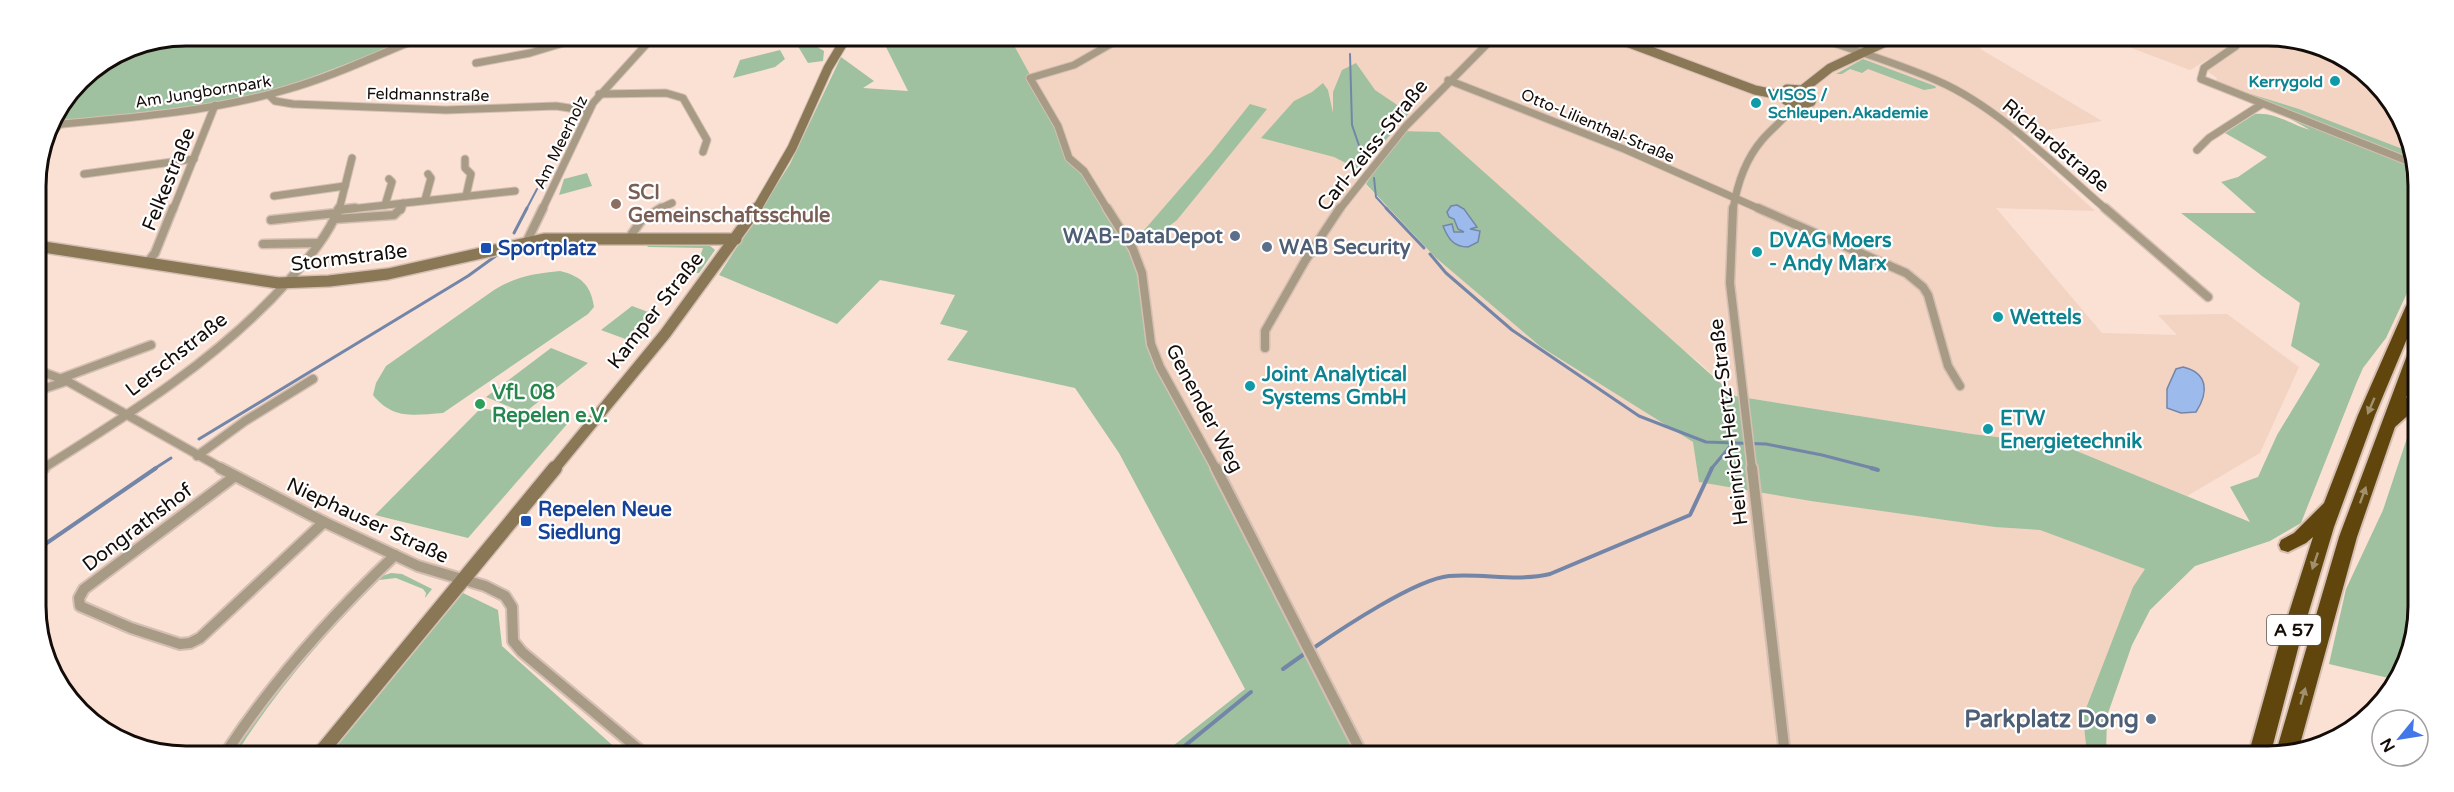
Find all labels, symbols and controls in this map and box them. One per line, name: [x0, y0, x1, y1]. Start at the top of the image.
street label: Am Jungbornpark: [134, 71, 273, 113]
place label: Kerrygold: [2249, 72, 2323, 92]
marker: Kerrygold: [2328, 74, 2342, 88]
street label: Carl-Zeiss-Straße: [1312, 75, 1433, 216]
street label: Feldmannstraße: [366, 84, 490, 106]
street label: Otto-Lilienthal-Straße: [1518, 85, 1677, 167]
place label: VISOS / Schleupen.Akademie: [1768, 85, 1928, 123]
street label: Am Meerholz: [530, 92, 592, 192]
street label: Richardstraße: [1997, 94, 2114, 198]
marker: VISOS / Schleupen.Akademie: [1749, 96, 1763, 110]
street label: Felkestraße: [137, 124, 201, 235]
place label: SCI Gemeinschaftsschule: [628, 181, 830, 228]
marker: SCI Gemeinschaftsschule: [609, 197, 623, 211]
place label: WAB-DataDepot: [1063, 225, 1223, 249]
marker: WAB-DataDepot: [1228, 229, 1242, 243]
place label: DVAG Moers - Andy Marx: [1769, 229, 1892, 276]
place label: WAB Security: [1279, 236, 1411, 260]
place label: Sportplatz: [498, 237, 596, 261]
street label: Stormstraße: [290, 239, 409, 277]
marker: WAB Security: [1260, 240, 1274, 254]
marker: Sportplatz: [479, 241, 493, 255]
marker: DVAG Moers - Andy Marx: [1750, 245, 1764, 259]
street label: Kamper Straße: [603, 247, 709, 374]
place label: Wettels: [2010, 306, 2082, 330]
street label: Lerschstraße: [121, 308, 232, 402]
marker: Wettels: [1991, 310, 2005, 324]
street label: Heinrich-Hertz-Straße: [1704, 317, 1754, 527]
street label: Genender Weg: [1160, 340, 1248, 477]
place label: Joint Analytical Systems GmbH: [1261, 363, 1407, 410]
marker: Joint Analytical Systems GmbH: [1243, 379, 1257, 393]
place label: VfL 08 Repelen e.V.: [492, 381, 608, 428]
marker: VfL 08 Repelen e.V.: [473, 397, 487, 411]
one-way arrow: [2366, 397, 2376, 415]
place label: ETW Energietechnik: [2000, 407, 2142, 454]
marker: ETW Energietechnik: [1981, 422, 1995, 436]
street label: Niephauser Straße: [283, 473, 452, 569]
street label: Dongrathshof: [78, 478, 198, 577]
one-way arrow: [2359, 486, 2369, 504]
place label: Repelen Neue Siedlung: [538, 498, 672, 545]
marker: Repelen Neue Siedlung: [519, 514, 533, 528]
one-way arrow: [2309, 552, 2319, 570]
road number: A 57: [2267, 615, 2321, 645]
one-way arrow: [2299, 687, 2308, 705]
place label: Parkplatz Dong: [1964, 705, 2139, 734]
north arrow: [2370, 708, 2430, 768]
marker: Parkplatz Dong: [2144, 712, 2158, 726]
text: N: [2376, 734, 2400, 756]

